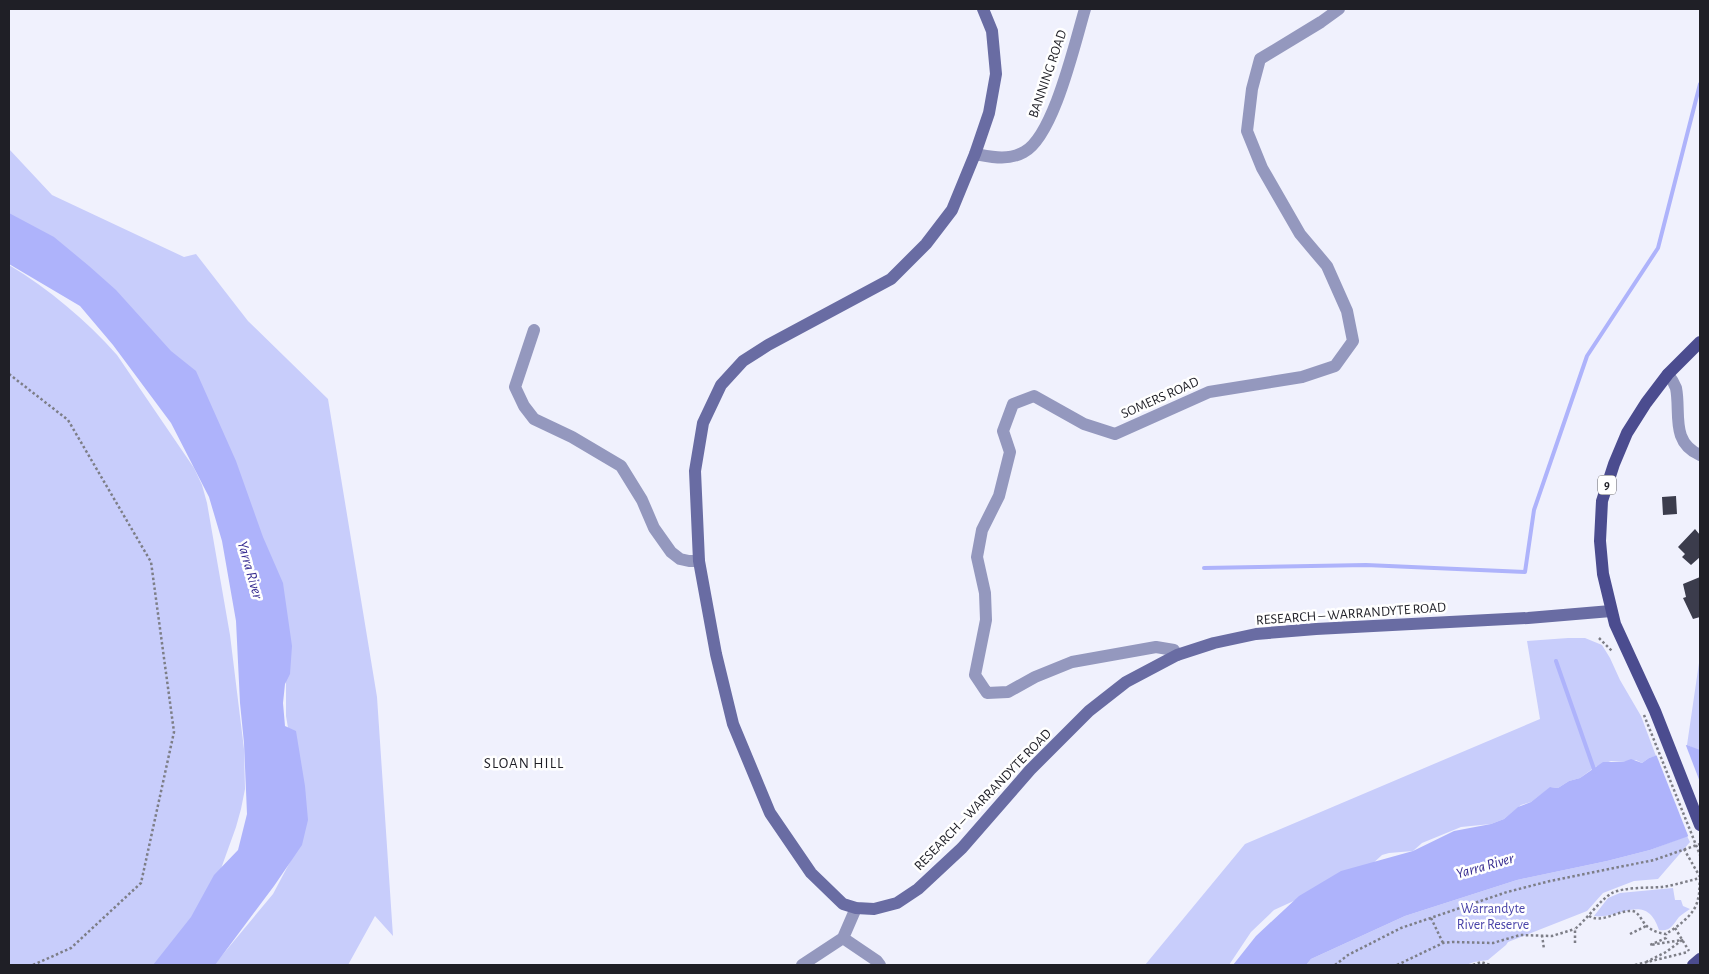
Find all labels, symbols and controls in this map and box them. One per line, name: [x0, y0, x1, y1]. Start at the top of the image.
street label: BANNING ROAD: [1026, 28, 1070, 120]
street label: SOMERS ROAD: [1119, 375, 1201, 421]
road number: 9: [1598, 476, 1616, 494]
water label: Yarra River: [235, 539, 266, 602]
street label: RESEARCH – WARRANDYTE ROAD: [1255, 600, 1447, 628]
street label: RESEARCH – WARRANDYTE ROAD: [912, 727, 1054, 873]
district label: SLOAN HILL: [484, 756, 564, 771]
water label: Yarra River: [1454, 850, 1517, 881]
park label: Warrandyte River Reserve: [1457, 902, 1529, 932]

